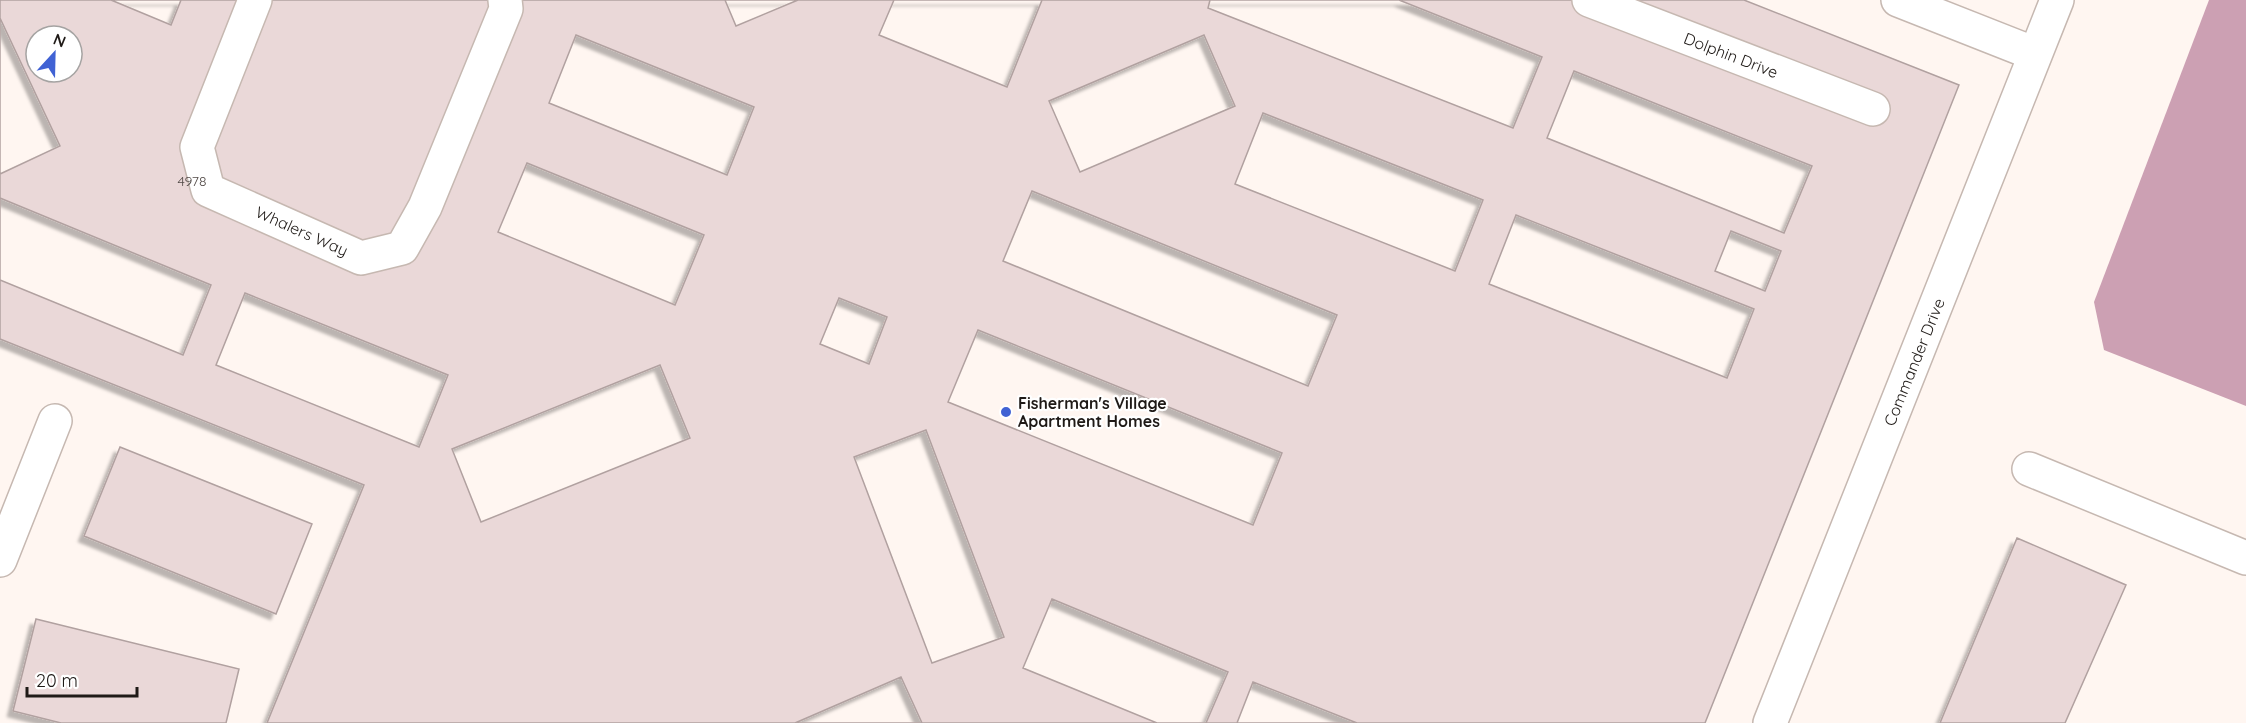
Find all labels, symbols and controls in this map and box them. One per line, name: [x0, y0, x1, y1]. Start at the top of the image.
north arrow: [24, 24, 84, 84]
street label: Dolphin Drive: [1681, 28, 1781, 82]
text: N: [50, 29, 69, 52]
house number: 4978: [177, 172, 207, 190]
street label: Whalers Way: [253, 202, 351, 260]
street label: Commander Drive: [1879, 295, 1949, 429]
place label: Fisherman's Village Apartment Homes: [1018, 393, 1167, 431]
marker: Fisherman's Village Apartment Homes: [999, 405, 1013, 419]
scale bar: [27, 660, 136, 698]
text: 20 m: [36, 669, 78, 692]

